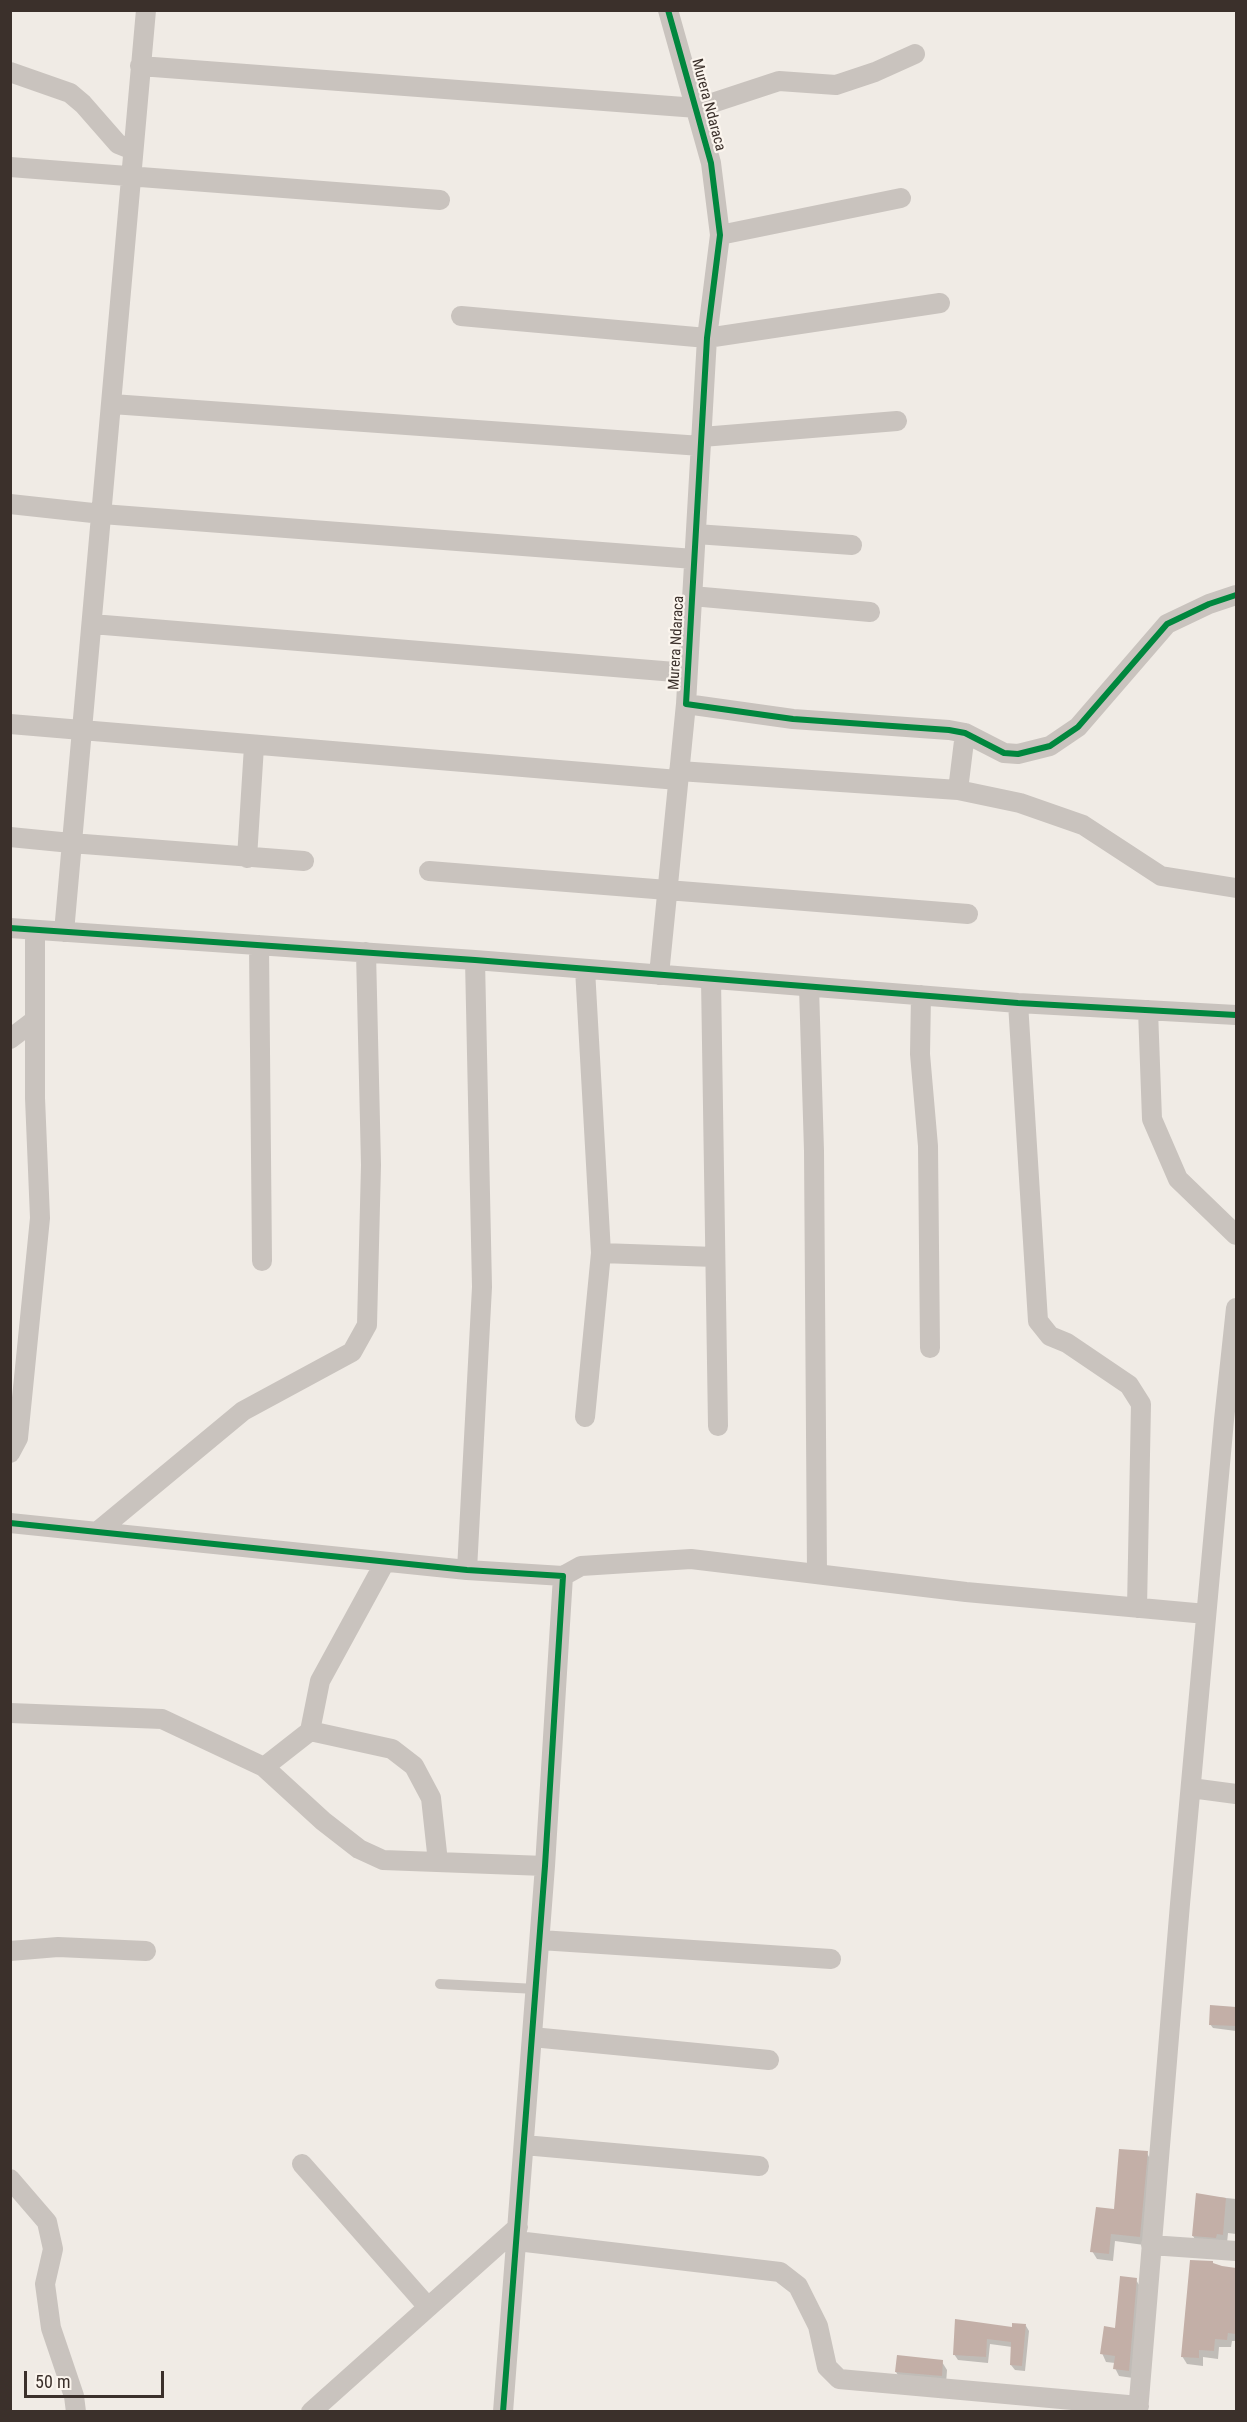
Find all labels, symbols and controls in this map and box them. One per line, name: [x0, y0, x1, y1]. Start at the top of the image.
street label: Murera Ndaraca: [687, 57, 729, 153]
street label: Murera Ndaraca: [666, 595, 688, 691]
scale bar: [27, 2359, 166, 2397]
text: 50 m: [35, 2371, 70, 2392]

